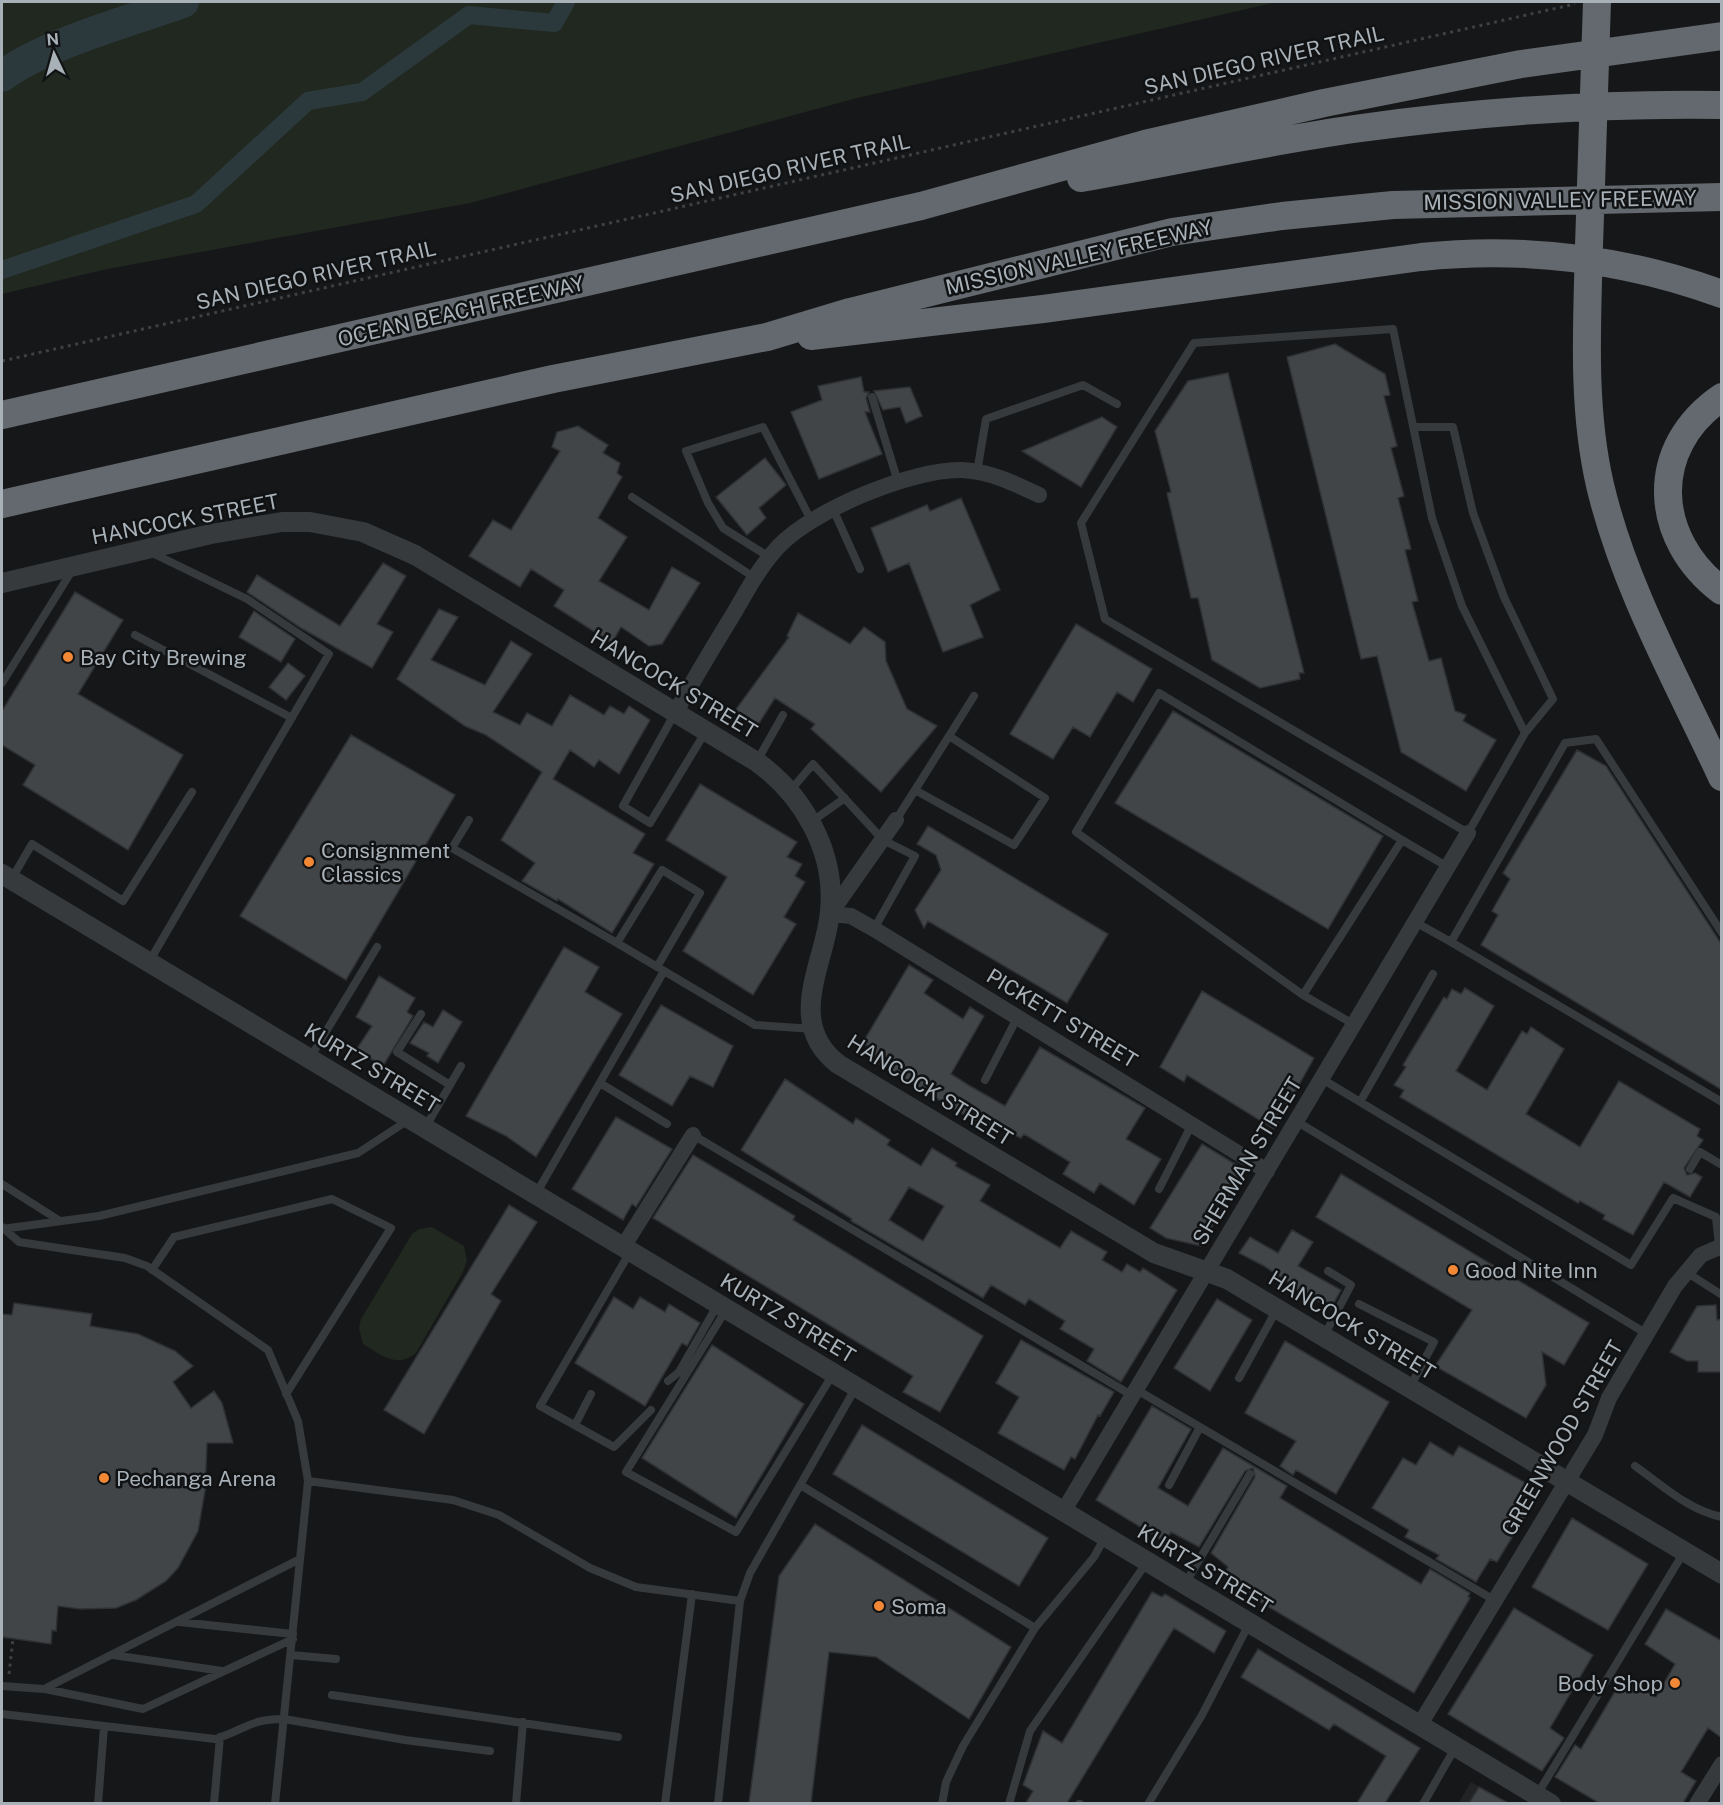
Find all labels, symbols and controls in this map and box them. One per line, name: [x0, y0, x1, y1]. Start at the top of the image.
street label: SAN DIEGO RIVER TRAIL: [1142, 20, 1386, 100]
north arrow: [24, 24, 84, 84]
text: N: [46, 30, 60, 50]
street label: SAN DIEGO RIVER TRAIL: [668, 128, 912, 208]
street label: MISSION VALLEY FREEWAY: [1423, 185, 1697, 215]
street label: MISSION VALLEY FREEWAY: [943, 214, 1215, 300]
street label: SAN DIEGO RIVER TRAIL: [194, 235, 438, 315]
street label: OCEAN BEACH FREEWAY: [335, 270, 587, 352]
street label: HANCOCK STREET: [89, 489, 281, 549]
street label: HANCOCK STREET: [586, 624, 762, 744]
place label: Bay City Brewing: [80, 645, 246, 670]
marker: Bay City Brewing: [61, 650, 75, 664]
place label: Consignment Classics: [321, 838, 450, 887]
marker: Consignment Classics: [302, 855, 316, 869]
street label: PICKETT STREET: [982, 963, 1142, 1073]
street label: KURTZ STREET: [300, 1018, 444, 1118]
street label: HANCOCK STREET: [843, 1029, 1017, 1151]
street label: SHERMAN STREET: [1187, 1073, 1307, 1249]
place label: Good Nite Inn: [1465, 1258, 1598, 1283]
marker: Good Nite Inn: [1446, 1263, 1460, 1277]
street label: HANCOCK STREET: [1264, 1265, 1440, 1385]
street label: KURTZ STREET: [716, 1268, 860, 1368]
street label: GREENWOOD STREET: [1496, 1336, 1628, 1540]
place label: Pechanga Arena: [116, 1466, 276, 1491]
marker: Pechanga Arena: [97, 1471, 111, 1485]
street label: KURTZ STREET: [1133, 1519, 1277, 1619]
place label: Soma: [891, 1594, 947, 1619]
marker: Soma: [872, 1599, 886, 1613]
place label: Body Shop: [1558, 1671, 1663, 1696]
marker: Body Shop: [1668, 1676, 1682, 1690]

